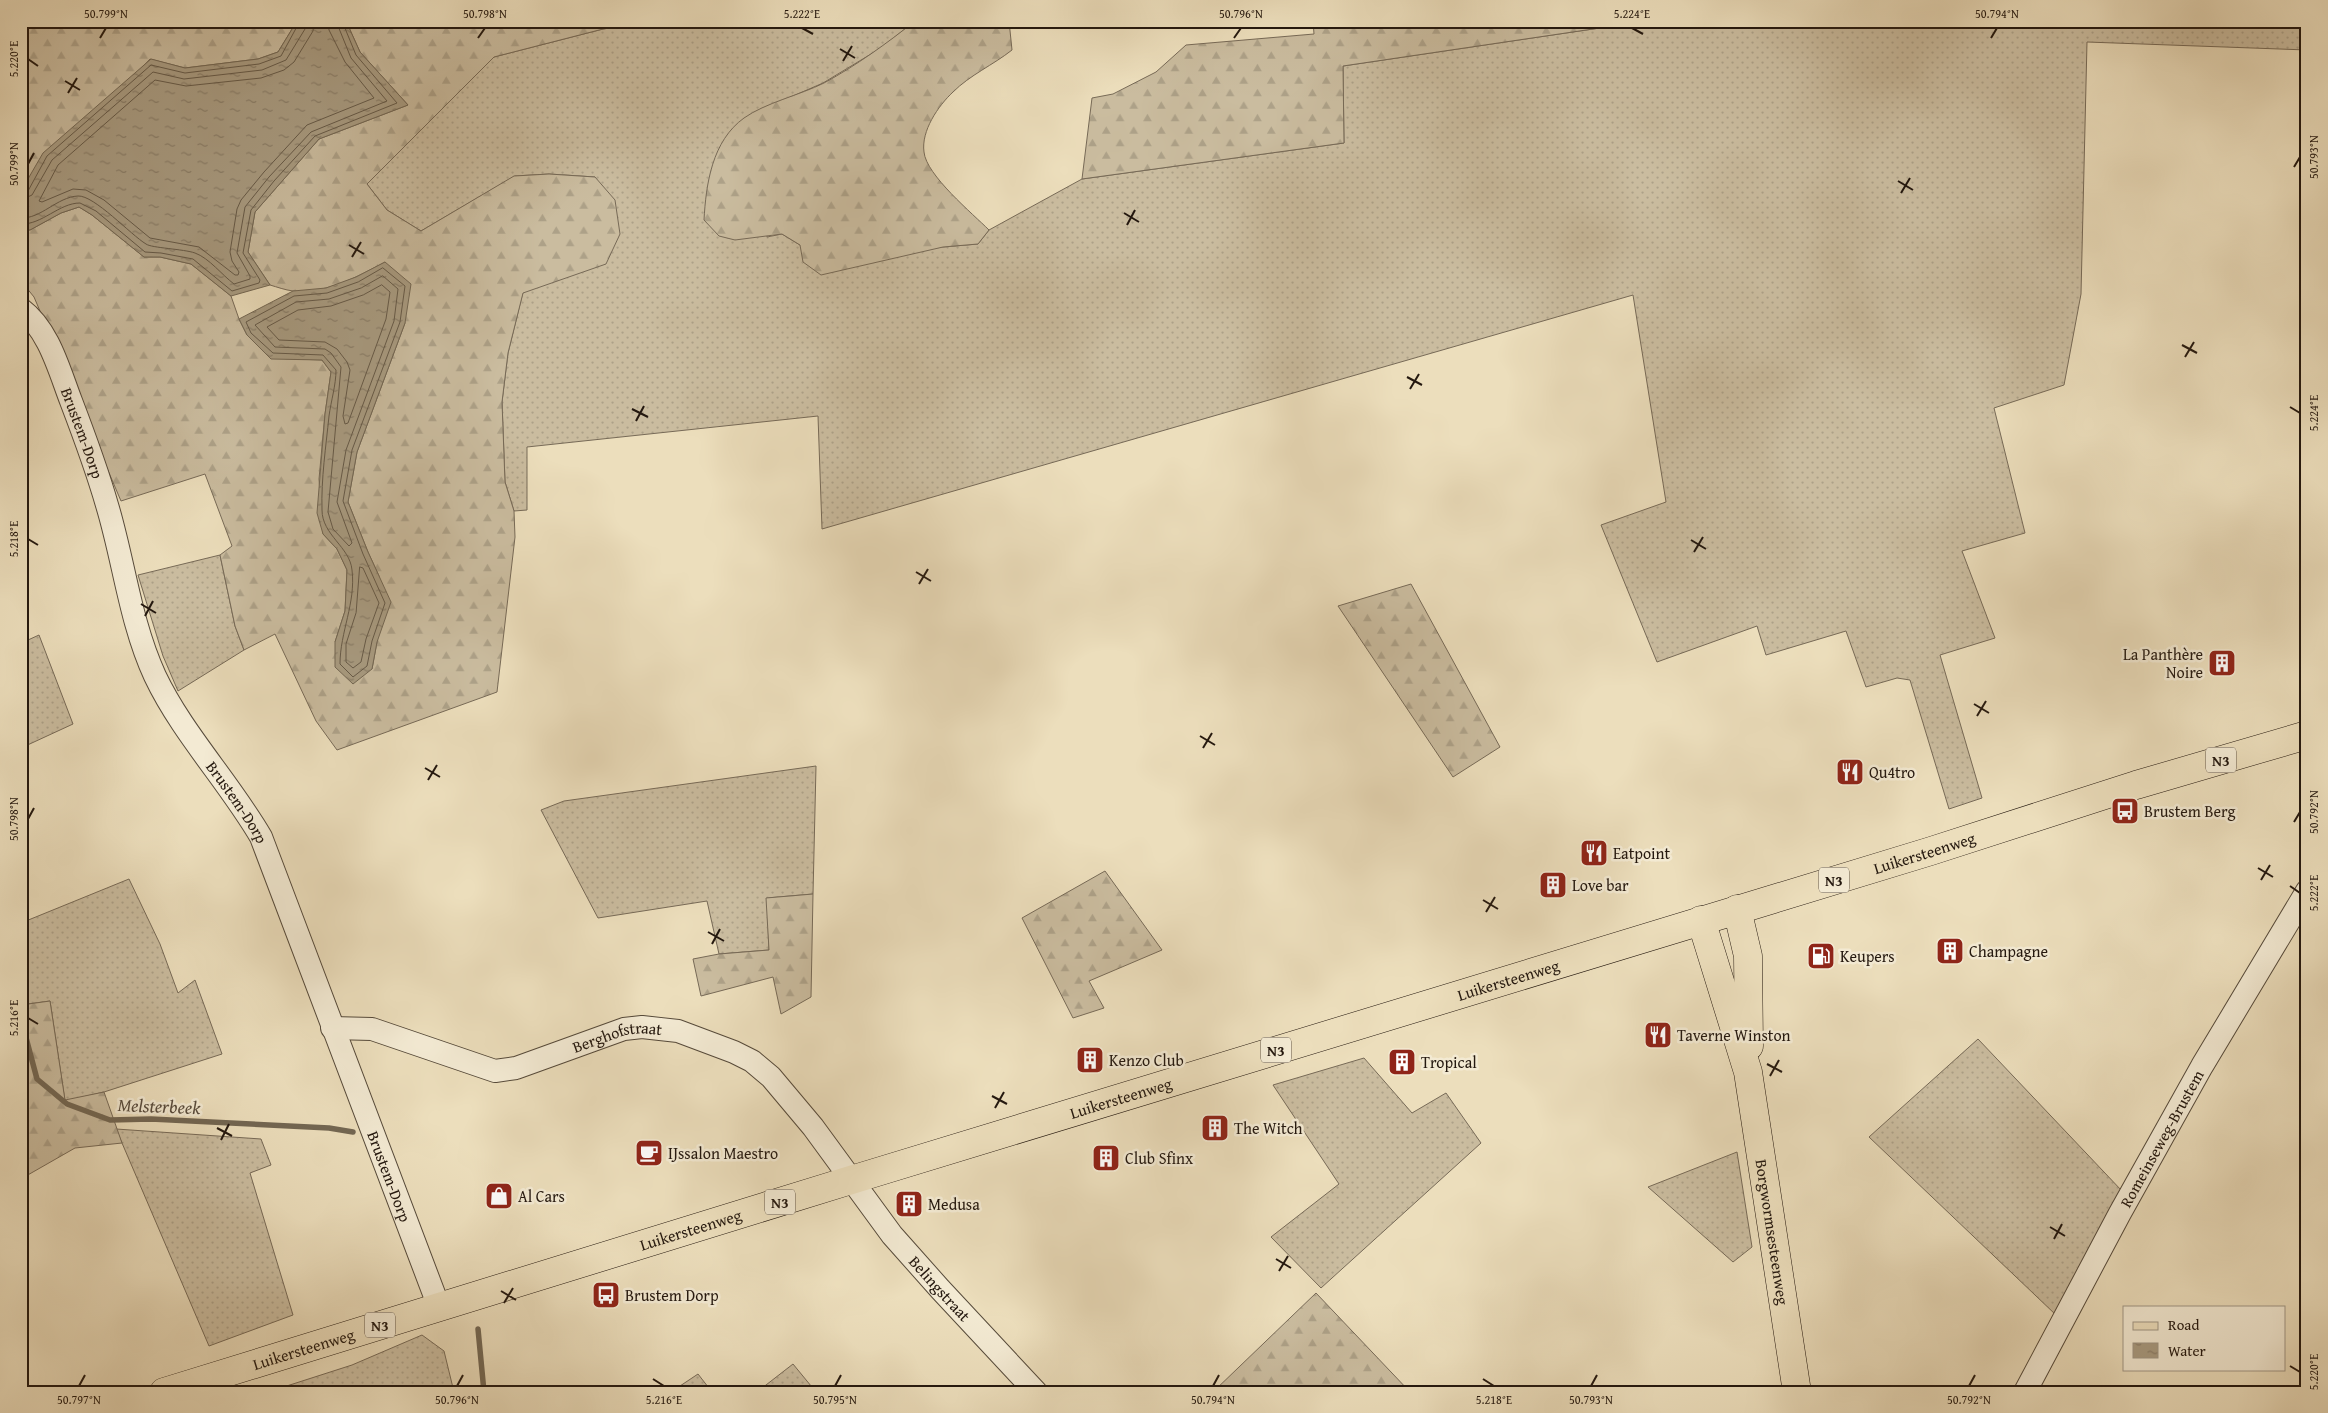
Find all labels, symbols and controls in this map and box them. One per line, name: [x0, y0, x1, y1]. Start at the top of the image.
text: 50.799°N: [84, 5, 128, 22]
text: 50.798°N: [463, 5, 507, 22]
text: 5.222°E: [784, 5, 820, 22]
text: 50.796°N: [1219, 5, 1263, 22]
text: 5.224°E: [1614, 5, 1650, 22]
text: 50.794°N: [1975, 5, 2019, 22]
text: 5.220°E: [5, 41, 22, 77]
text: 50.793°N: [2305, 135, 2322, 179]
text: 50.799°N: [5, 142, 22, 186]
street label: Brustem-Dorp: [55, 384, 110, 482]
text: 5.224°E: [2305, 395, 2322, 431]
text: 5.218°E: [5, 521, 22, 557]
place label: La Panthère Noire: [2123, 642, 2203, 684]
building icon: La Panthère Noire: [2207, 648, 2237, 678]
road number: N3: [2206, 748, 2236, 772]
street label: Brustem-Dorp: [201, 756, 274, 847]
restaurant icon: Qu4tro: [1835, 757, 1865, 787]
place label: Qu4tro: [1869, 760, 1915, 784]
text: 50.792°N: [2305, 790, 2322, 834]
bus stop icon: Brustem Berg: [2110, 796, 2140, 826]
text: 50.798°N: [5, 797, 22, 841]
place label: Brustem Berg: [2144, 799, 2236, 823]
street label: Luikersteenweg: [1870, 826, 1978, 880]
restaurant icon: Eatpoint: [1579, 838, 1609, 868]
place label: Eatpoint: [1613, 841, 1671, 865]
road number: N3: [1819, 868, 1849, 892]
building icon: Love bar: [1538, 870, 1568, 900]
place label: Love bar: [1572, 873, 1629, 897]
text: 5.222°E: [2305, 875, 2322, 911]
building icon: Champagne: [1935, 936, 1965, 966]
place label: Champagne: [1969, 939, 2048, 963]
fuel station icon: Keupers: [1806, 941, 1836, 971]
place label: Keupers: [1840, 944, 1895, 968]
street label: Luikersteenweg: [1454, 953, 1562, 1007]
text: 5.216°E: [5, 1000, 22, 1036]
street label: Berghofstraat: [569, 1015, 664, 1059]
restaurant icon: Taverne Winston: [1643, 1020, 1673, 1050]
place label: Taverne Winston: [1677, 1023, 1791, 1047]
road number: N3: [1261, 1038, 1291, 1062]
building icon: Kenzo Club: [1075, 1045, 1105, 1075]
building icon: Tropical: [1387, 1047, 1417, 1077]
place label: Kenzo Club: [1109, 1048, 1184, 1072]
place label: Tropical: [1421, 1050, 1477, 1074]
street label: Romeinseweg-Brustem: [2114, 1065, 2210, 1212]
street label: Luikersteenweg: [1067, 1071, 1175, 1125]
water label: Melsterbeek: [117, 1091, 202, 1121]
building icon: The Witch: [1200, 1113, 1230, 1143]
place label: The Witch: [1234, 1116, 1303, 1140]
street label: Brustem-Dorp: [361, 1127, 418, 1226]
cafe icon: IJssalon Maestro: [634, 1138, 664, 1168]
place label: IJssalon Maestro: [668, 1141, 778, 1165]
building icon: Club Sfinx: [1091, 1143, 1121, 1173]
place label: Club Sfinx: [1125, 1146, 1194, 1170]
street label: Borgwormsesteenweg: [1750, 1157, 1796, 1307]
shop icon: Al Cars: [484, 1181, 514, 1211]
place label: Al Cars: [518, 1184, 565, 1208]
building icon: Medusa: [894, 1189, 924, 1219]
road number: N3: [765, 1190, 795, 1214]
place label: Medusa: [928, 1192, 980, 1216]
street label: Luikersteenweg: [637, 1203, 744, 1257]
street label: Belingstraat: [904, 1250, 977, 1327]
bus stop icon: Brustem Dorp: [591, 1280, 621, 1310]
place label: Brustem Dorp: [625, 1283, 719, 1307]
legend: [2123, 1306, 2286, 1370]
road number: N3: [365, 1312, 395, 1338]
text: Road: [2168, 1314, 2199, 1335]
street label: Luikersteenweg: [250, 1322, 357, 1376]
text: Water: [2168, 1340, 2206, 1361]
text: 5.220°E: [2305, 1354, 2322, 1390]
text: 50.797°N: [57, 1391, 101, 1408]
text: 50.796°N: [435, 1391, 479, 1408]
text: 5.216°E: [646, 1391, 682, 1408]
text: 50.795°N: [813, 1391, 857, 1408]
text: 50.794°N: [1191, 1391, 1235, 1408]
text: 5.218°E: [1476, 1391, 1512, 1408]
text: 50.793°N: [1569, 1391, 1613, 1408]
text: 50.792°N: [1947, 1391, 1991, 1408]

